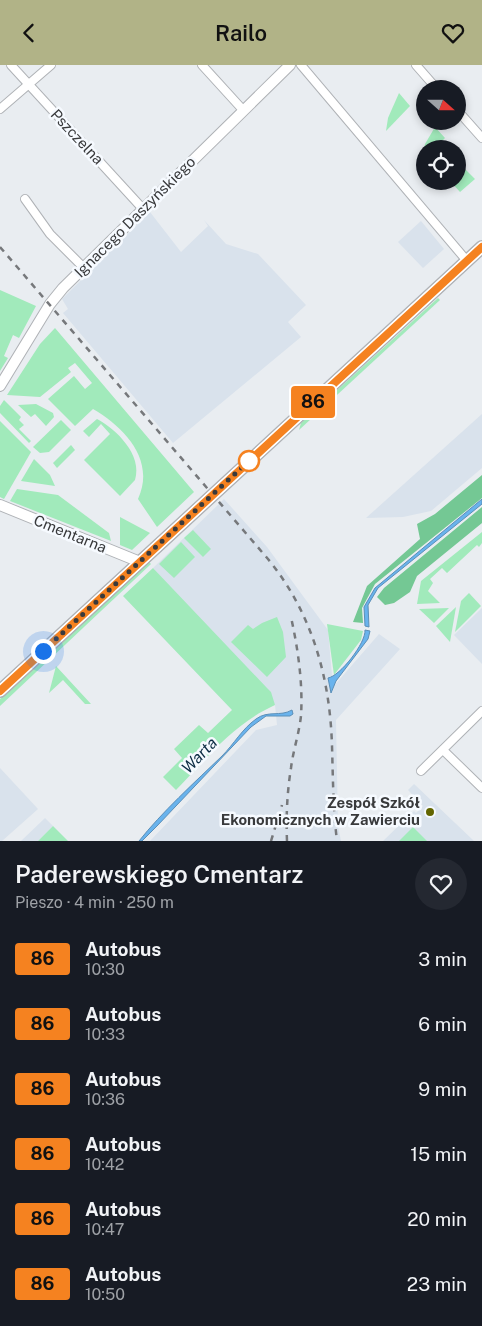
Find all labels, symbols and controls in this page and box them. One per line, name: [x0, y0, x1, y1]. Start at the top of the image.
icon: back: [15, 19, 43, 47]
icon: heart: [439, 19, 467, 47]
text: Railo: [215, 20, 267, 46]
north arrow: [416, 80, 466, 130]
map controls: [416, 80, 466, 190]
street label: Pszczelna: [48, 106, 107, 168]
button: locate: [416, 140, 466, 190]
street label: Ignacego Daszyńskiego: [71, 153, 199, 281]
line badge: 86: [290, 386, 336, 418]
text: 86: [301, 391, 325, 412]
unlabelled marker: [238, 450, 260, 472]
street label: Cmentarna: [31, 511, 109, 556]
your location: [31, 639, 56, 664]
water label: Warta: [178, 733, 221, 777]
place label: Zespół Szkół Ekonomicznych w Zawierciu: [221, 794, 420, 828]
marker: Zespół Szkół Ekonomicznych w Zawierciu: [424, 806, 436, 818]
button: heart: [415, 858, 467, 910]
text: Paderewskiego Cmentarz: [15, 860, 303, 888]
text: Pieszo · 4 min · 250 m: [15, 893, 174, 912]
text: Autobus: [85, 938, 161, 960]
text: 86: [31, 948, 54, 969]
text: 3 min: [418, 948, 467, 970]
text: 10:30: [85, 960, 125, 979]
text: Autobus: [85, 1003, 161, 1025]
text: 86: [31, 1013, 54, 1034]
text: 6 min: [418, 1013, 467, 1035]
text: 10:33: [85, 1025, 125, 1044]
text: Autobus: [85, 1068, 161, 1090]
text: 86: [31, 1078, 54, 1099]
text: 9 min: [418, 1078, 467, 1100]
text: 10:36: [85, 1090, 125, 1109]
text: Autobus: [85, 1133, 161, 1155]
text: 86: [31, 1143, 54, 1164]
text: 15 min: [410, 1143, 467, 1165]
text: 10:42: [85, 1155, 124, 1174]
text: Autobus: [85, 1198, 161, 1220]
text: 86: [31, 1208, 54, 1229]
text: 20 min: [407, 1208, 467, 1230]
text: 10:47: [85, 1220, 124, 1239]
text: Autobus: [85, 1263, 161, 1285]
text: 86: [31, 1273, 54, 1294]
text: 23 min: [407, 1273, 467, 1295]
text: 10:50: [85, 1285, 125, 1304]

